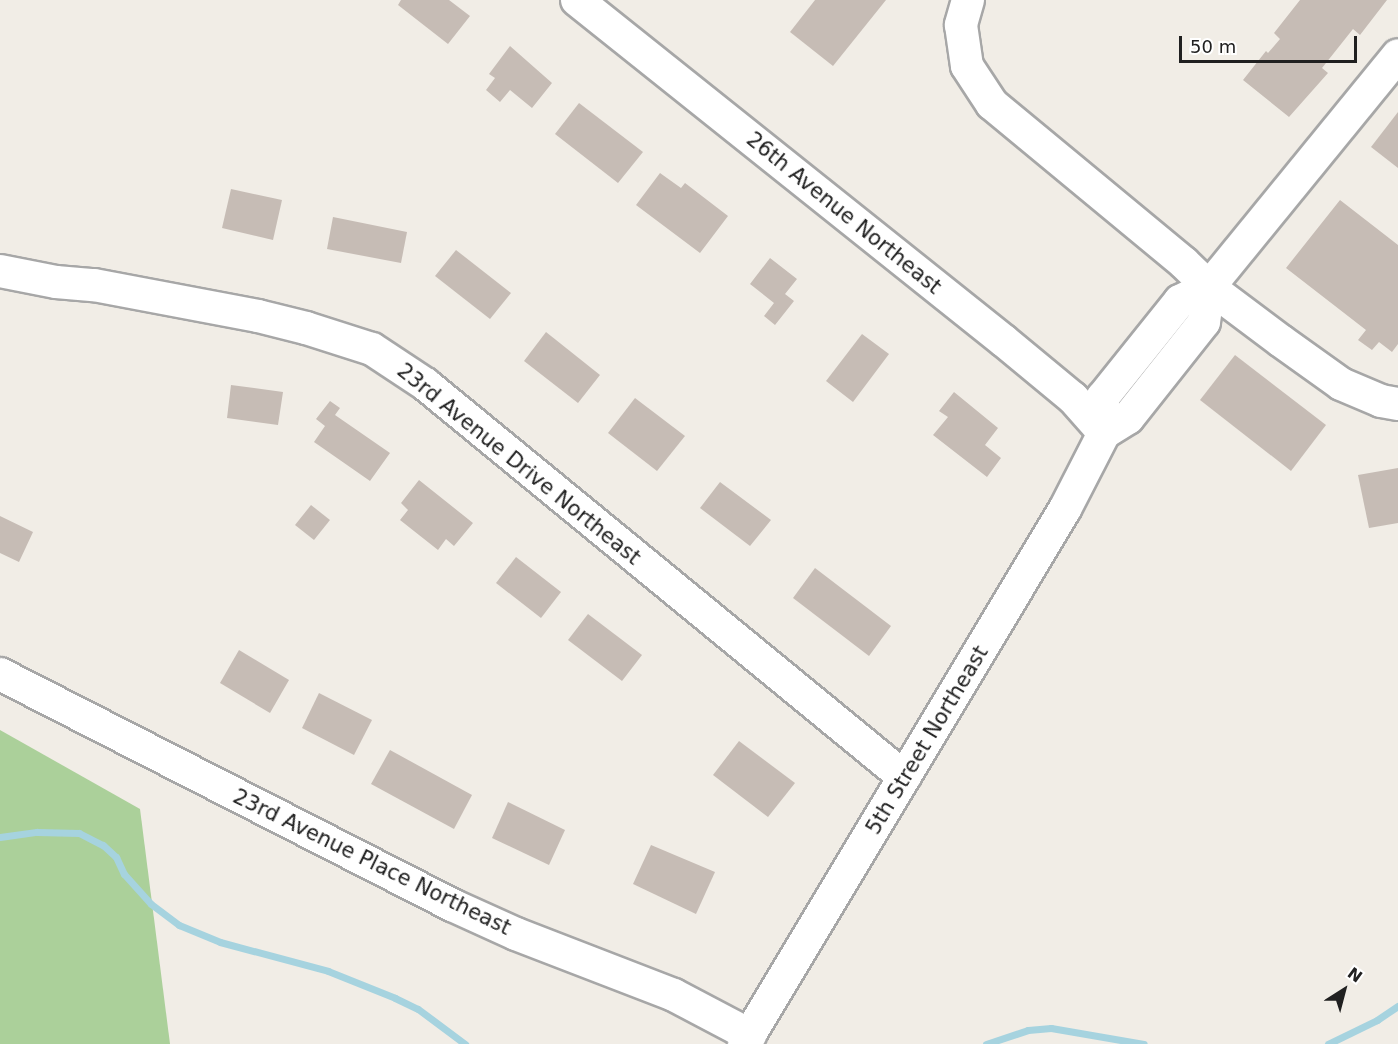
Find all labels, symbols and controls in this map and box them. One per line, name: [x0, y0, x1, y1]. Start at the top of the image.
scale bar: [1182, 24, 1360, 62]
text: 50 m: [1190, 36, 1236, 57]
street label: 26th Avenue Northeast: [742, 127, 946, 299]
street label: 23rd Avenue Drive Northeast: [392, 358, 646, 570]
street label: 5th Street Northeast: [861, 641, 993, 839]
street label: 23rd Avenue Place Northeast: [229, 784, 515, 940]
north arrow: [1314, 960, 1374, 1020]
text: N: [1344, 963, 1366, 987]

